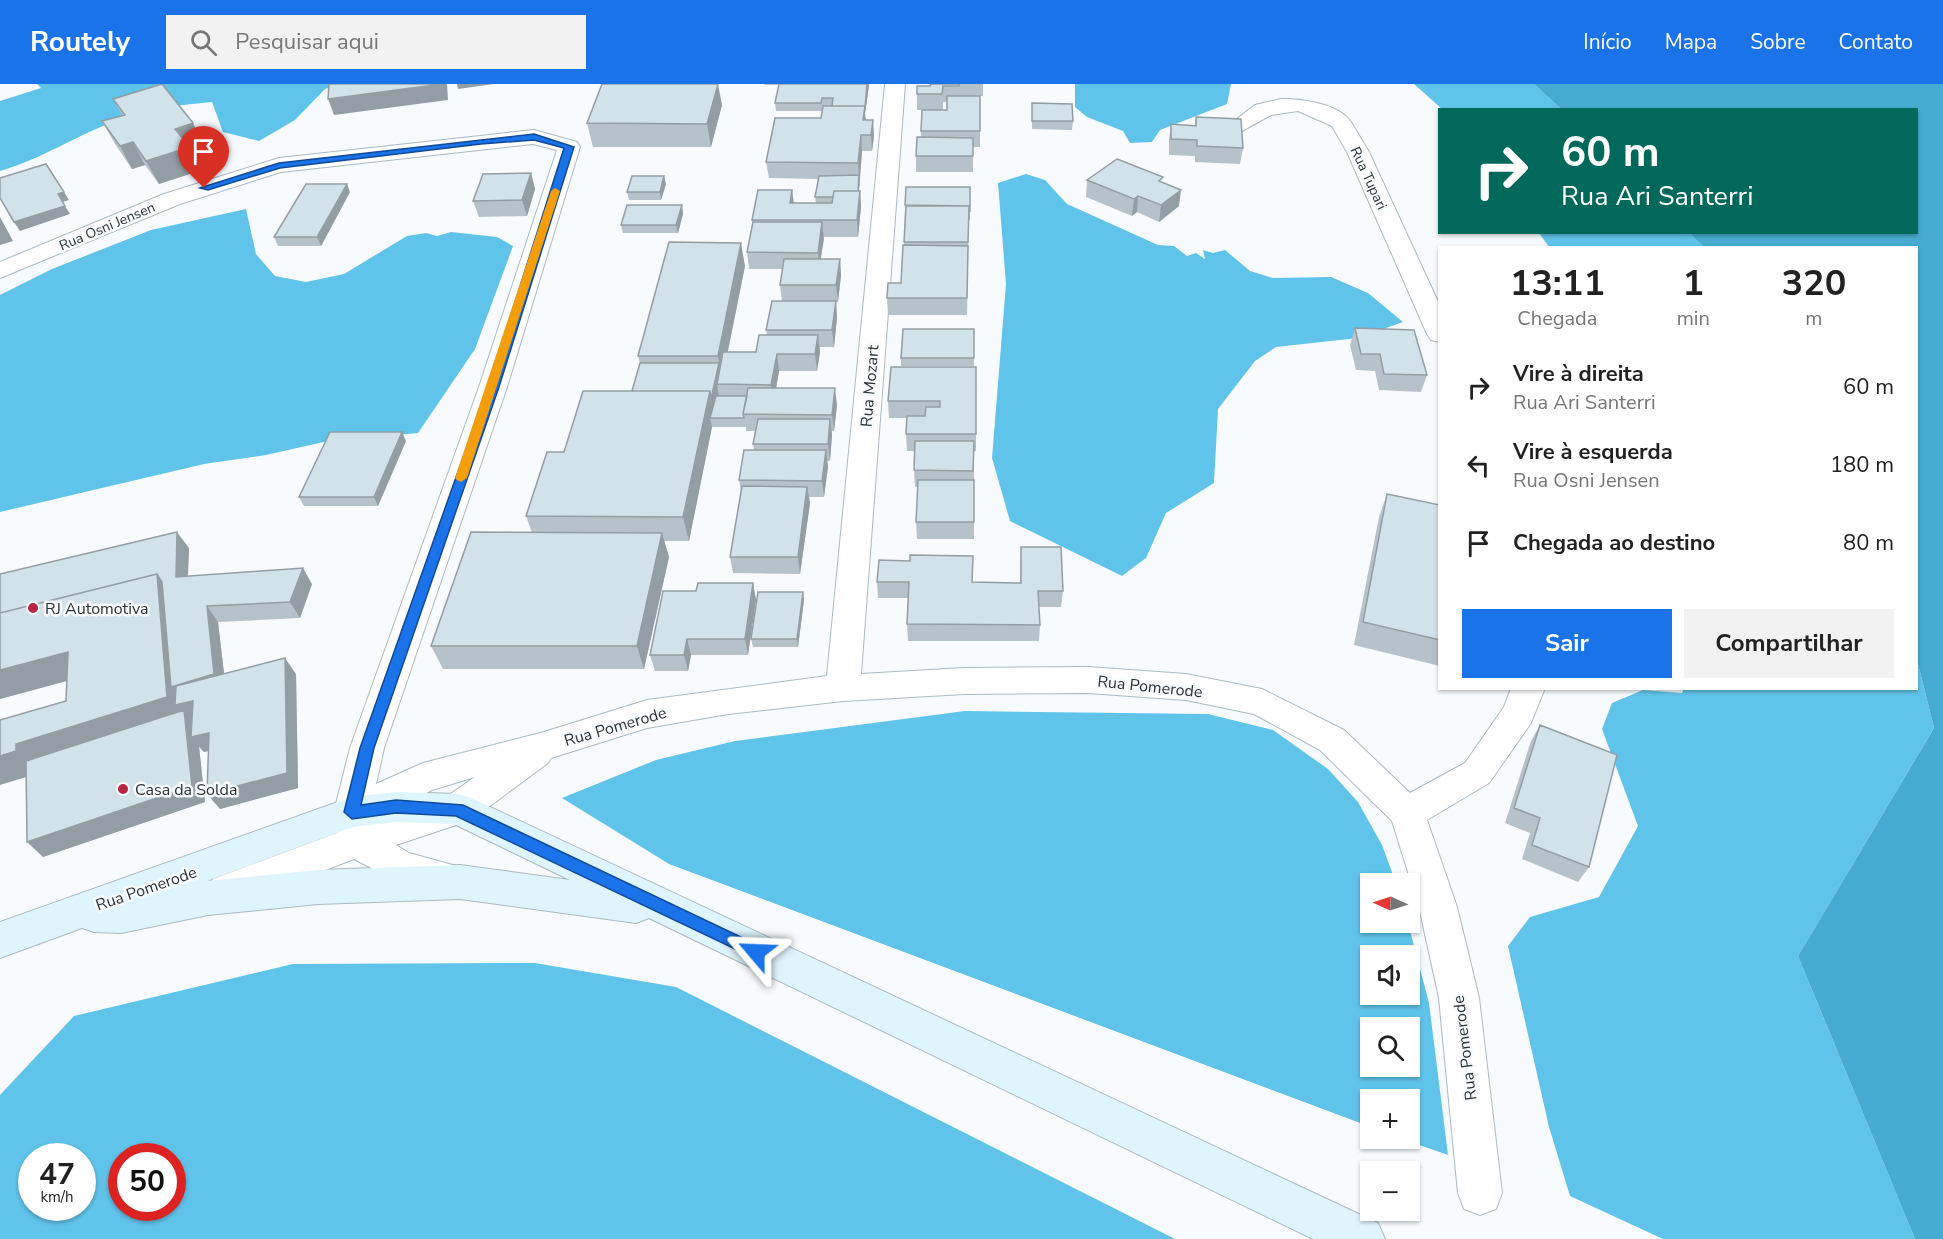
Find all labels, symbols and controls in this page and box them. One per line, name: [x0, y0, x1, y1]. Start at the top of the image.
search box: [166, 15, 586, 69]
text: Routely: [30, 23, 130, 61]
icon: search: [187, 26, 220, 59]
text: Pesquisar aqui: [235, 27, 379, 57]
text: Início: [1583, 28, 1632, 56]
text: Mapa: [1665, 28, 1717, 56]
text: Sobre: [1750, 28, 1806, 56]
text: Contato: [1839, 28, 1913, 56]
text: 60 m: [1561, 124, 1660, 181]
pin: [178, 126, 229, 188]
icon: right: [1462, 132, 1540, 210]
icon: arrive: [187, 135, 220, 168]
street label: Rua Tupari: [1346, 144, 1391, 213]
text: Rua Ari Santerri: [1561, 178, 1754, 215]
street label: Rua Osni Jensen: [56, 198, 158, 255]
text: 13:11: [1510, 259, 1605, 308]
text: 1: [1682, 259, 1704, 308]
text: 320: [1781, 259, 1846, 308]
text: Chegada: [1517, 305, 1597, 332]
text: min: [1677, 305, 1710, 332]
text: m: [1805, 305, 1822, 332]
street label: Rua Mozart: [855, 344, 885, 428]
text: Vire à direita: [1513, 359, 1644, 389]
icon: right: [1462, 371, 1495, 404]
text: 60 m: [1843, 372, 1894, 402]
text: Rua Ari Santerri: [1513, 389, 1656, 416]
text: Vire à esquerda: [1513, 437, 1673, 467]
icon: left: [1462, 449, 1495, 482]
text: 180 m: [1830, 450, 1894, 480]
text: Rua Osni Jensen: [1513, 467, 1660, 494]
icon: arrive: [1462, 527, 1495, 560]
text: Chegada ao destino: [1513, 528, 1715, 558]
text: 80 m: [1843, 528, 1894, 558]
place label: RJ Automotiva: [45, 598, 148, 620]
marker: RJ Automotiva: [26, 601, 40, 615]
button: Sair: [1462, 609, 1672, 678]
button: Compartilhar: [1684, 609, 1894, 678]
street label: Rua Pomerode: [1096, 671, 1204, 703]
street label: Rua Pomerode: [562, 702, 669, 752]
place label: Casa da Solda: [135, 779, 237, 801]
marker: Casa da Solda: [116, 782, 130, 796]
street label: Rua Pomerode: [93, 861, 200, 917]
north arrow: [1360, 873, 1420, 933]
map controls: [1360, 873, 1420, 1221]
position arrow: [724, 920, 788, 984]
button: sound: [1360, 945, 1420, 1005]
street label: Rua Pomerode: [1448, 994, 1482, 1102]
button: search: [1360, 1017, 1420, 1077]
button: +: [1360, 1089, 1420, 1149]
speed limit sign: 50: [108, 1143, 186, 1221]
text: 47: [39, 1154, 75, 1195]
button: −: [1360, 1161, 1420, 1221]
text: km/h: [40, 1187, 74, 1207]

